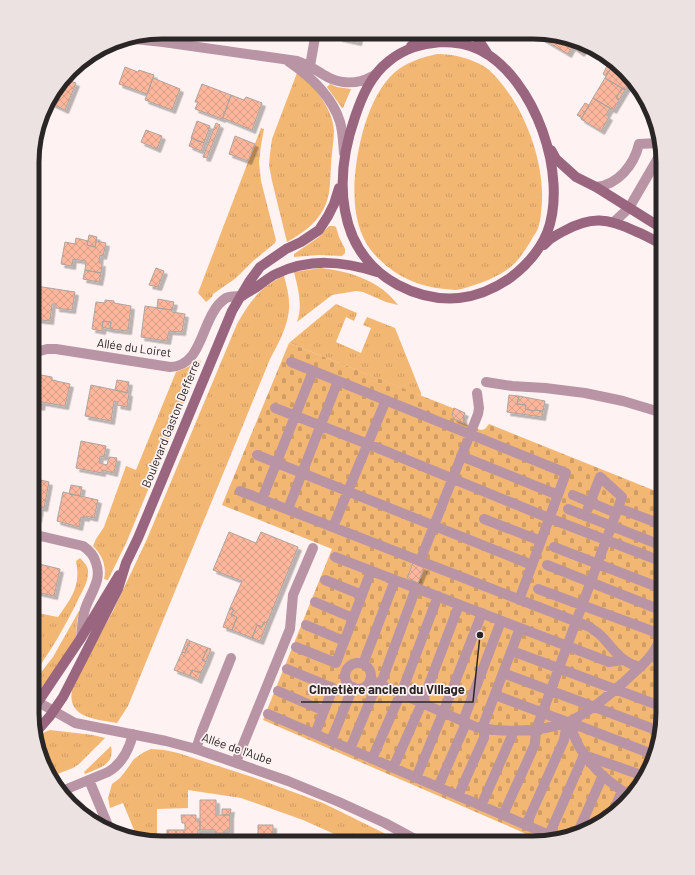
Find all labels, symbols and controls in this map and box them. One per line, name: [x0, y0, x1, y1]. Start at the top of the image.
street label: Allée du Loiret: [96, 335, 172, 359]
street label: Boulevard Gaston Defferre: [138, 358, 202, 489]
callout: Cimetière ancien du Village: [301, 677, 473, 702]
text: Cimetière ancien du Village: [309, 681, 465, 697]
street label: Allée de l'Aube: [200, 729, 274, 767]

